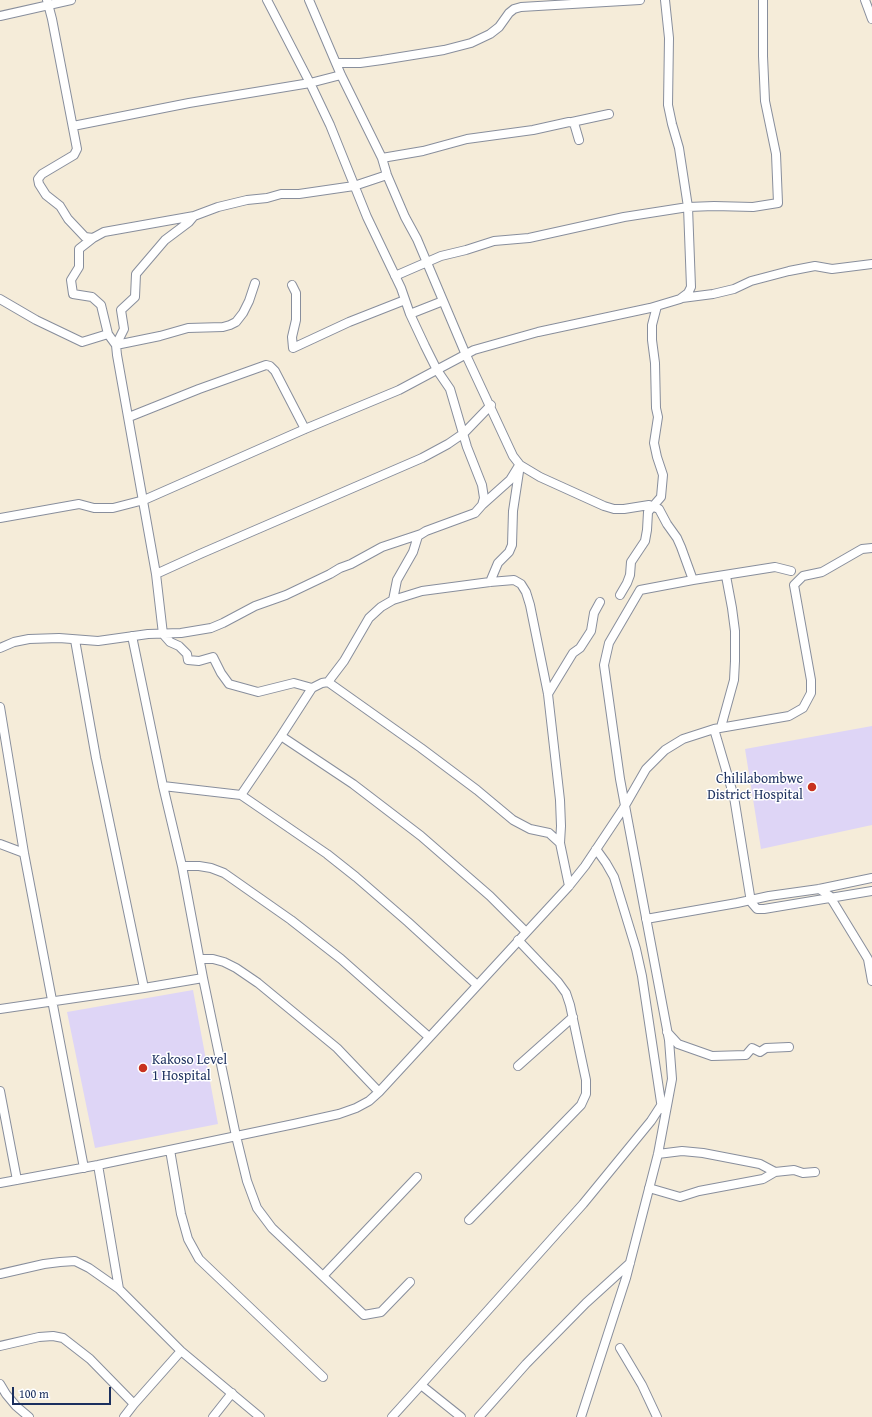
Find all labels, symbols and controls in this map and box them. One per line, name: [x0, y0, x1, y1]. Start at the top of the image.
place label: Chililabombwe District Hospital: [707, 771, 803, 804]
marker: Chililabombwe District Hospital: [806, 781, 818, 793]
place label: Kakoso Level 1 Hospital: [152, 1052, 227, 1084]
marker: Kakoso Level 1 Hospital: [137, 1062, 149, 1074]
scale bar: [14, 1379, 113, 1405]
text: 100 m: [19, 1385, 49, 1402]

